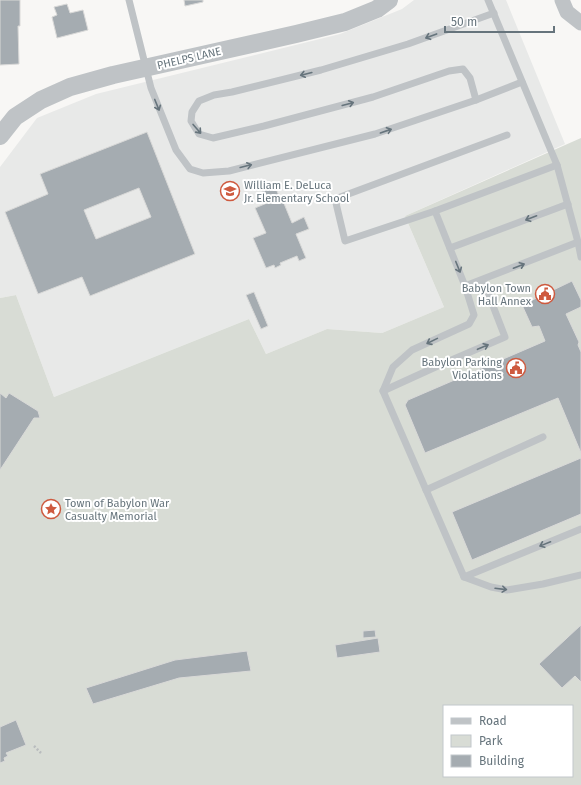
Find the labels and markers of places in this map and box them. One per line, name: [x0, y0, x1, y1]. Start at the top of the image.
place label: William E. DeLuca Jr. Elementary School: [244, 179, 349, 205]
school or university icon: William E. DeLuca Jr. Elementary School: [219, 180, 241, 202]
place label: Babylon Town Hall Annex: [462, 282, 532, 308]
public building icon: Babylon Town Hall Annex: [534, 283, 556, 305]
place label: Babylon Parking Violations: [422, 356, 502, 382]
public building icon: Babylon Parking Violations: [505, 357, 527, 379]
place label: Town of Babylon War Casualty Memorial: [65, 497, 170, 523]
place icon: Town of Babylon War Casualty Memorial: [40, 498, 62, 520]

